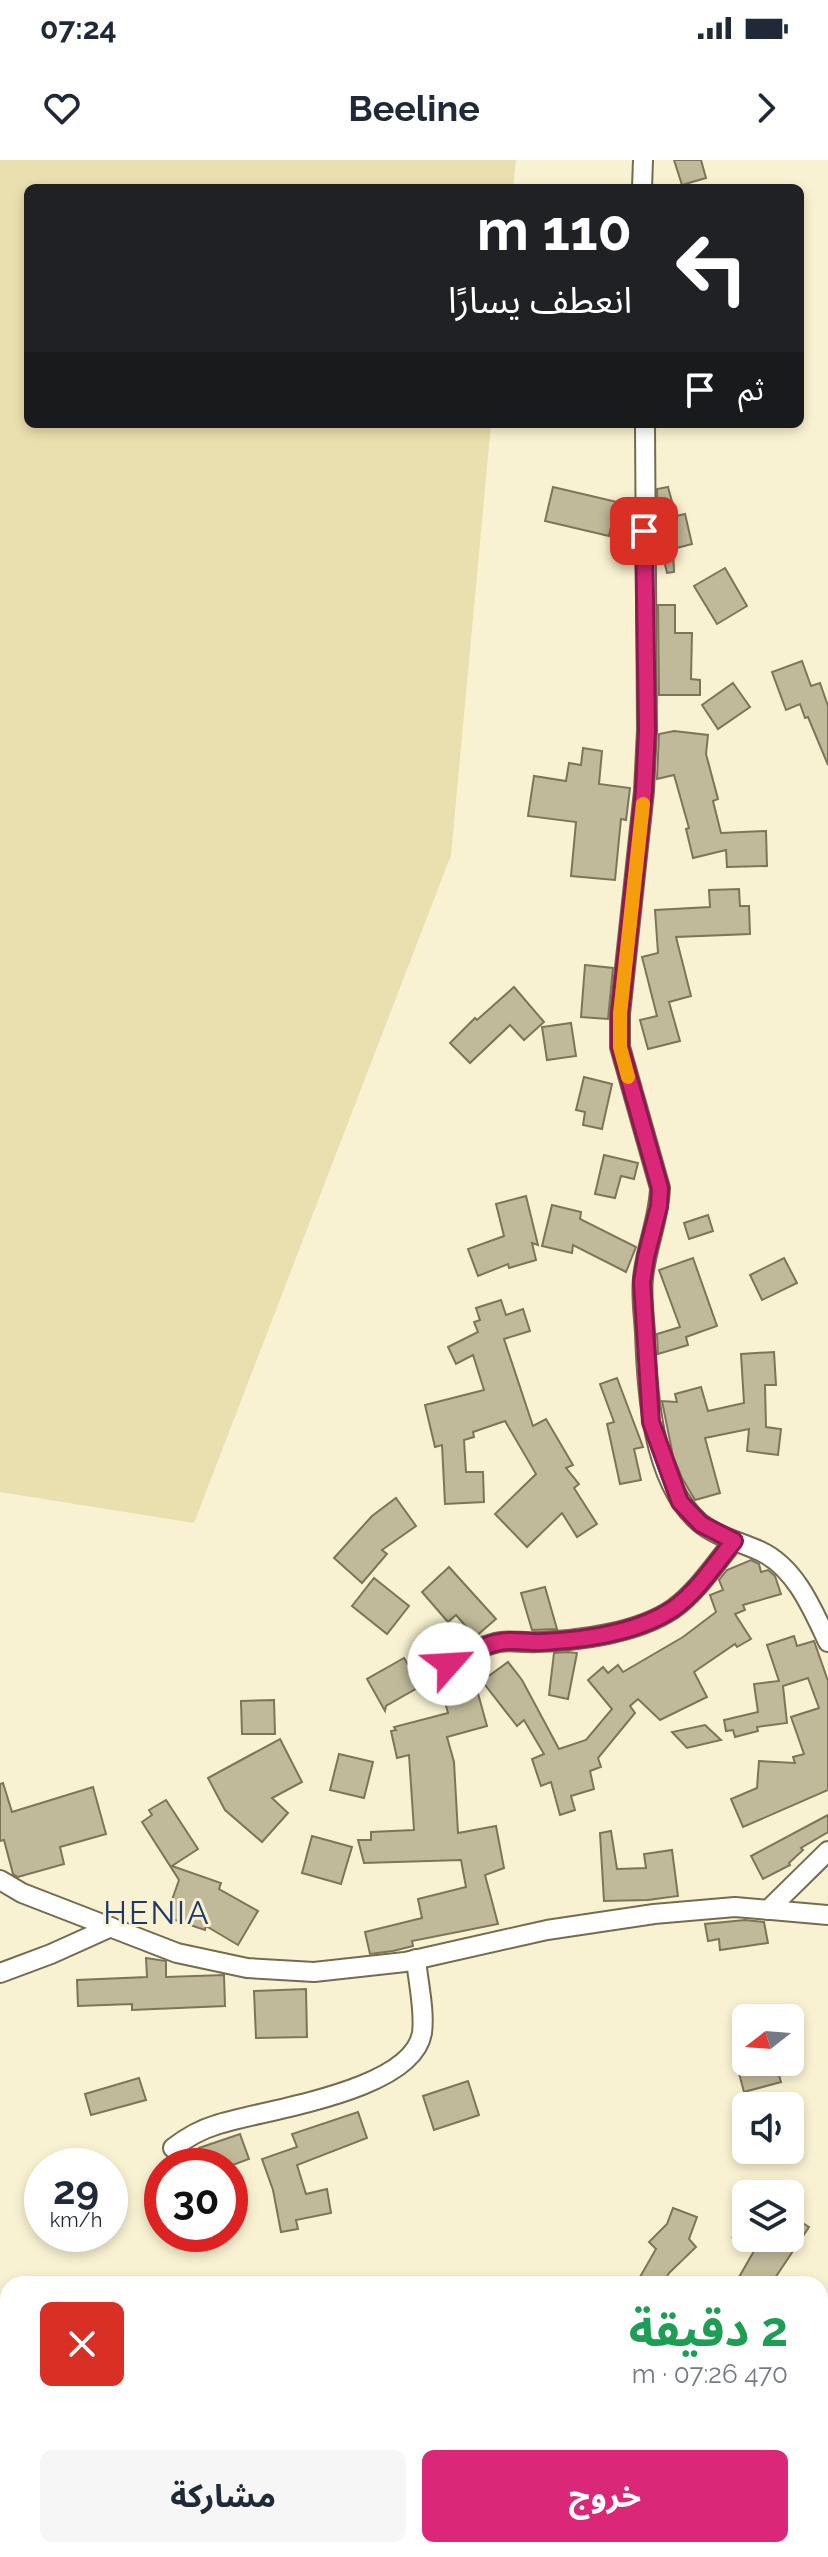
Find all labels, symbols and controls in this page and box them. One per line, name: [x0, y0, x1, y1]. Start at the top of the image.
text: 07:24: [40, 11, 117, 46]
icon: heart: [40, 86, 84, 130]
icon: forward: [744, 86, 788, 130]
text: Beeline: [348, 87, 480, 129]
text: 110 m: [477, 197, 632, 263]
icon: left: [660, 216, 764, 320]
text: انعطف يسارًا: [448, 279, 632, 321]
icon: arrive: [678, 368, 722, 412]
text: ثم: [738, 372, 764, 407]
pin: [610, 497, 678, 565]
icon: arrive: [622, 509, 666, 553]
position arrow: [407, 1622, 491, 1706]
district label: HENIA: [103, 1894, 211, 1931]
north arrow: [732, 2004, 804, 2076]
map controls: [732, 2004, 804, 2252]
button: sound: [732, 2092, 804, 2164]
speed limit sign: 30: [144, 2148, 248, 2252]
text: 29: [53, 2166, 99, 2213]
button: layers: [732, 2180, 804, 2252]
text: km/h: [50, 2208, 102, 2232]
text: 2 دقيقة: [629, 2301, 788, 2357]
button: close: [40, 2302, 124, 2386]
text: 470 m · 07:26: [632, 2359, 788, 2389]
button: مشاركة: [40, 2450, 406, 2542]
button: خروج: [422, 2450, 788, 2542]

